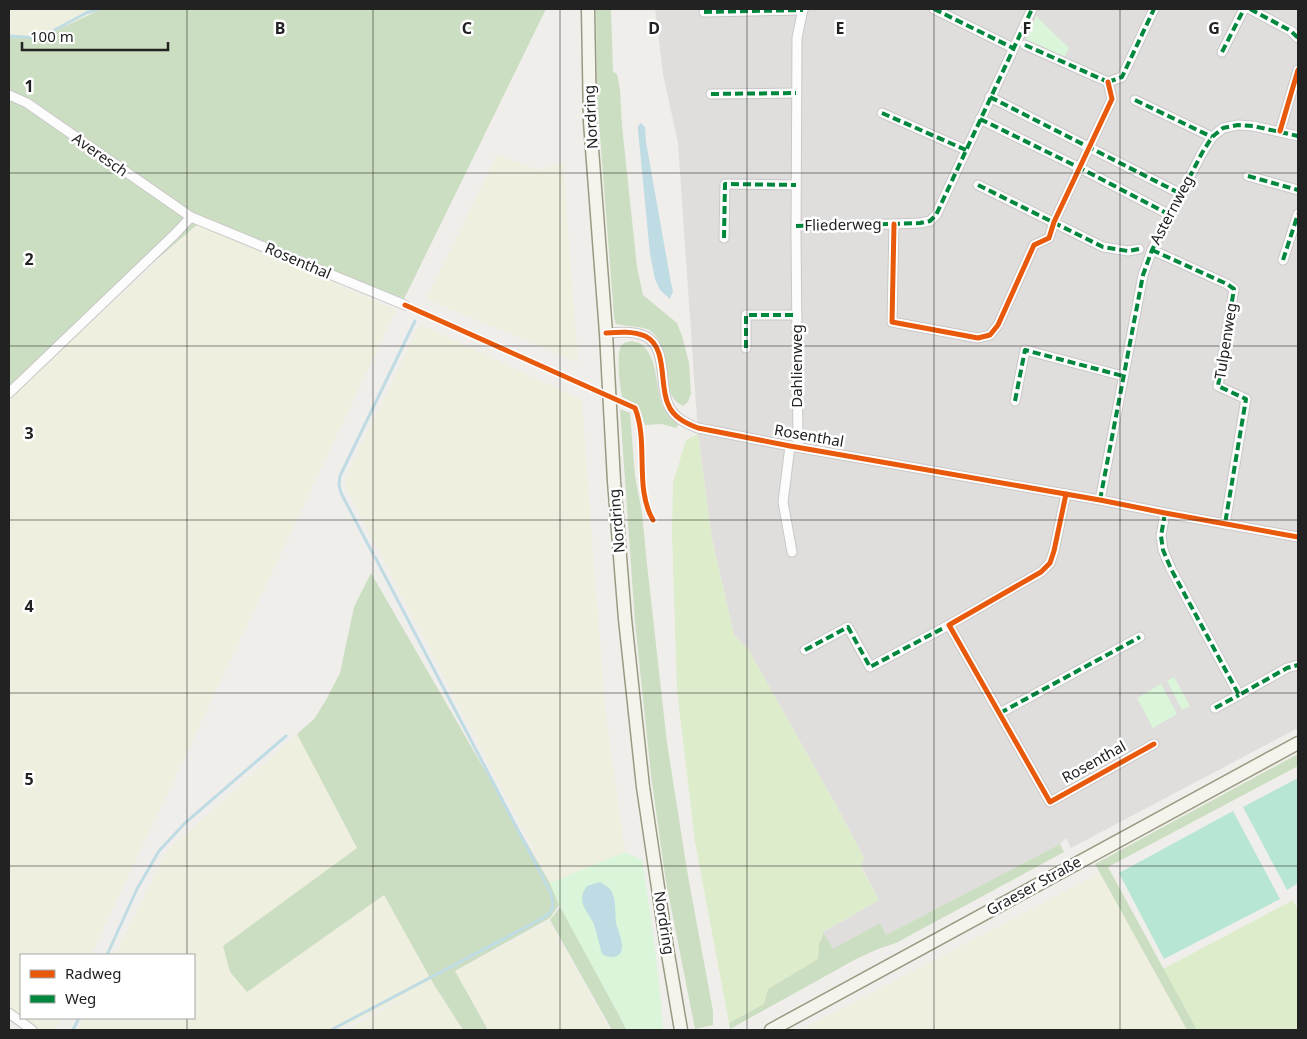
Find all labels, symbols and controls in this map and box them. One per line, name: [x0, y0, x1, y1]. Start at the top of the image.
text: B: [275, 17, 285, 39]
text: C: [462, 17, 472, 39]
text: D: [648, 17, 660, 39]
text: E: [836, 17, 845, 39]
text: F: [1023, 17, 1031, 39]
text: G: [1208, 17, 1220, 39]
scale bar: [22, 20, 169, 52]
text: 100 m: [30, 26, 74, 46]
text: 1: [24, 75, 34, 97]
street label: Nordring: [578, 84, 602, 150]
street label: Averesch: [69, 128, 132, 181]
street label: Asternweg: [1145, 171, 1198, 248]
street label: Fliederweg: [804, 213, 882, 235]
street label: Rosenthal: [262, 237, 335, 283]
text: 2: [24, 248, 34, 270]
street label: Tulpenweg: [1209, 301, 1241, 381]
street label: Dahlienweg: [786, 324, 806, 408]
street label: Rosenthal: [773, 419, 846, 451]
text: 3: [24, 422, 34, 444]
street label: Nordring: [603, 488, 629, 554]
text: 4: [24, 595, 34, 617]
street label: Rosenthal: [1058, 735, 1129, 787]
text: 5: [24, 768, 34, 790]
street label: Graeser Straße: [983, 851, 1084, 919]
street label: Nordring: [650, 890, 680, 956]
legend: [20, 954, 195, 1019]
text: Radweg: [65, 963, 121, 983]
text: Weg: [65, 988, 96, 1008]

